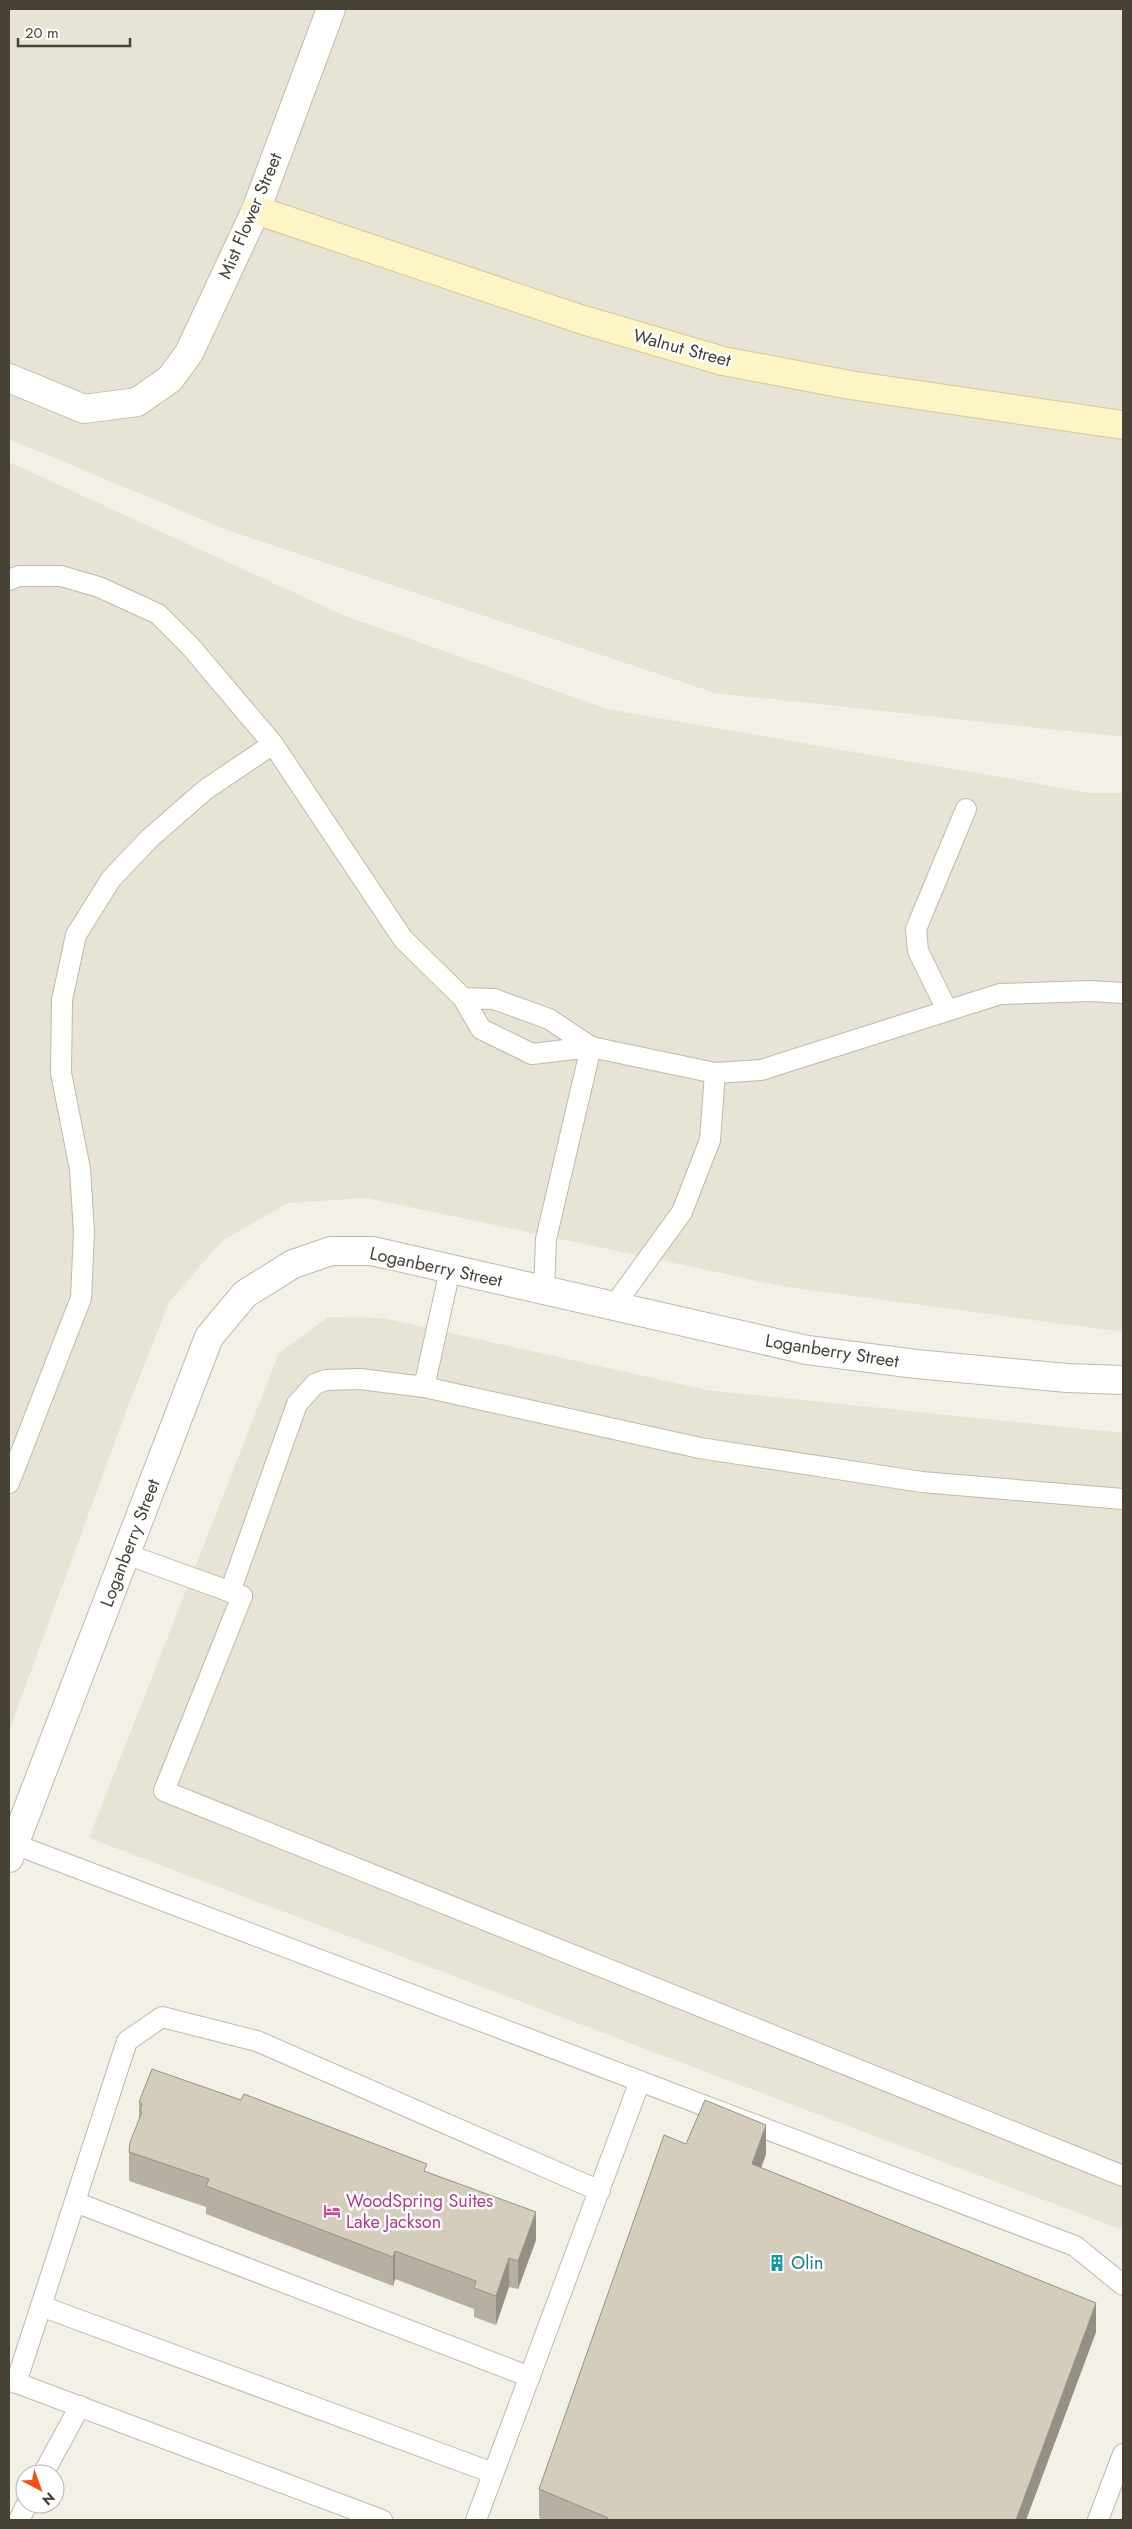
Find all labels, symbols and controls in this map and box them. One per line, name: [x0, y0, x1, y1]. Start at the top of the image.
scale bar: [18, 15, 130, 47]
text: 20 m: [25, 22, 59, 44]
street label: Mist Flower Street: [212, 148, 289, 283]
street label: Walnut Street: [630, 322, 735, 374]
street label: Loganberry Street: [367, 1240, 505, 1294]
street label: Loganberry Street: [763, 1328, 901, 1375]
street label: Loganberry Street: [94, 1475, 167, 1611]
place label: WoodSpring Suites Lake Jackson: [346, 2188, 493, 2235]
hotel icon: WoodSpring Suites Lake Jackson: [322, 2201, 342, 2221]
place label: Olin: [791, 2250, 824, 2276]
building icon: Olin: [767, 2253, 787, 2273]
north arrow: [15, 2464, 65, 2514]
text: N: [38, 2488, 59, 2510]

